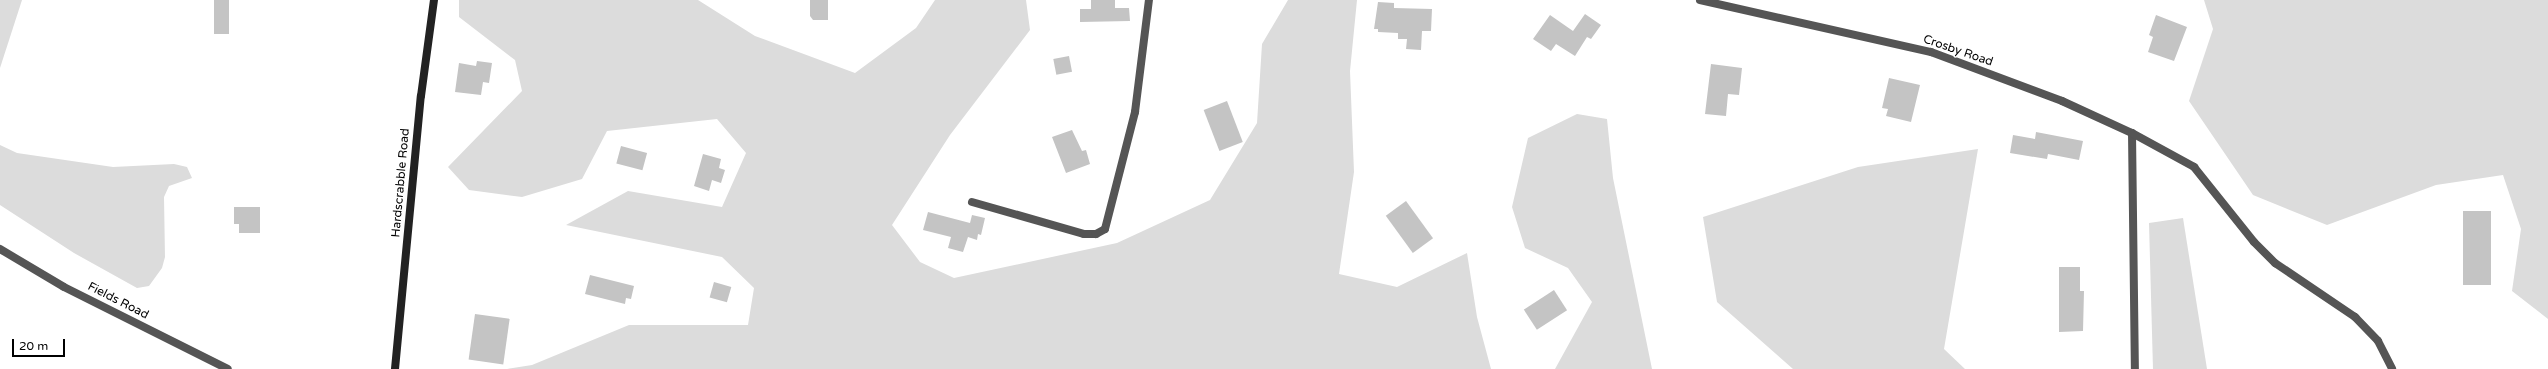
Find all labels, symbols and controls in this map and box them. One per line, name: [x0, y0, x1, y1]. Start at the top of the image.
street label: Crosby Road: [1921, 32, 1995, 70]
street label: Hardscrabble Road: [389, 128, 413, 238]
street label: Fields Road: [85, 279, 151, 323]
scale bar: [14, 331, 67, 357]
text: 20 m: [19, 339, 48, 353]

